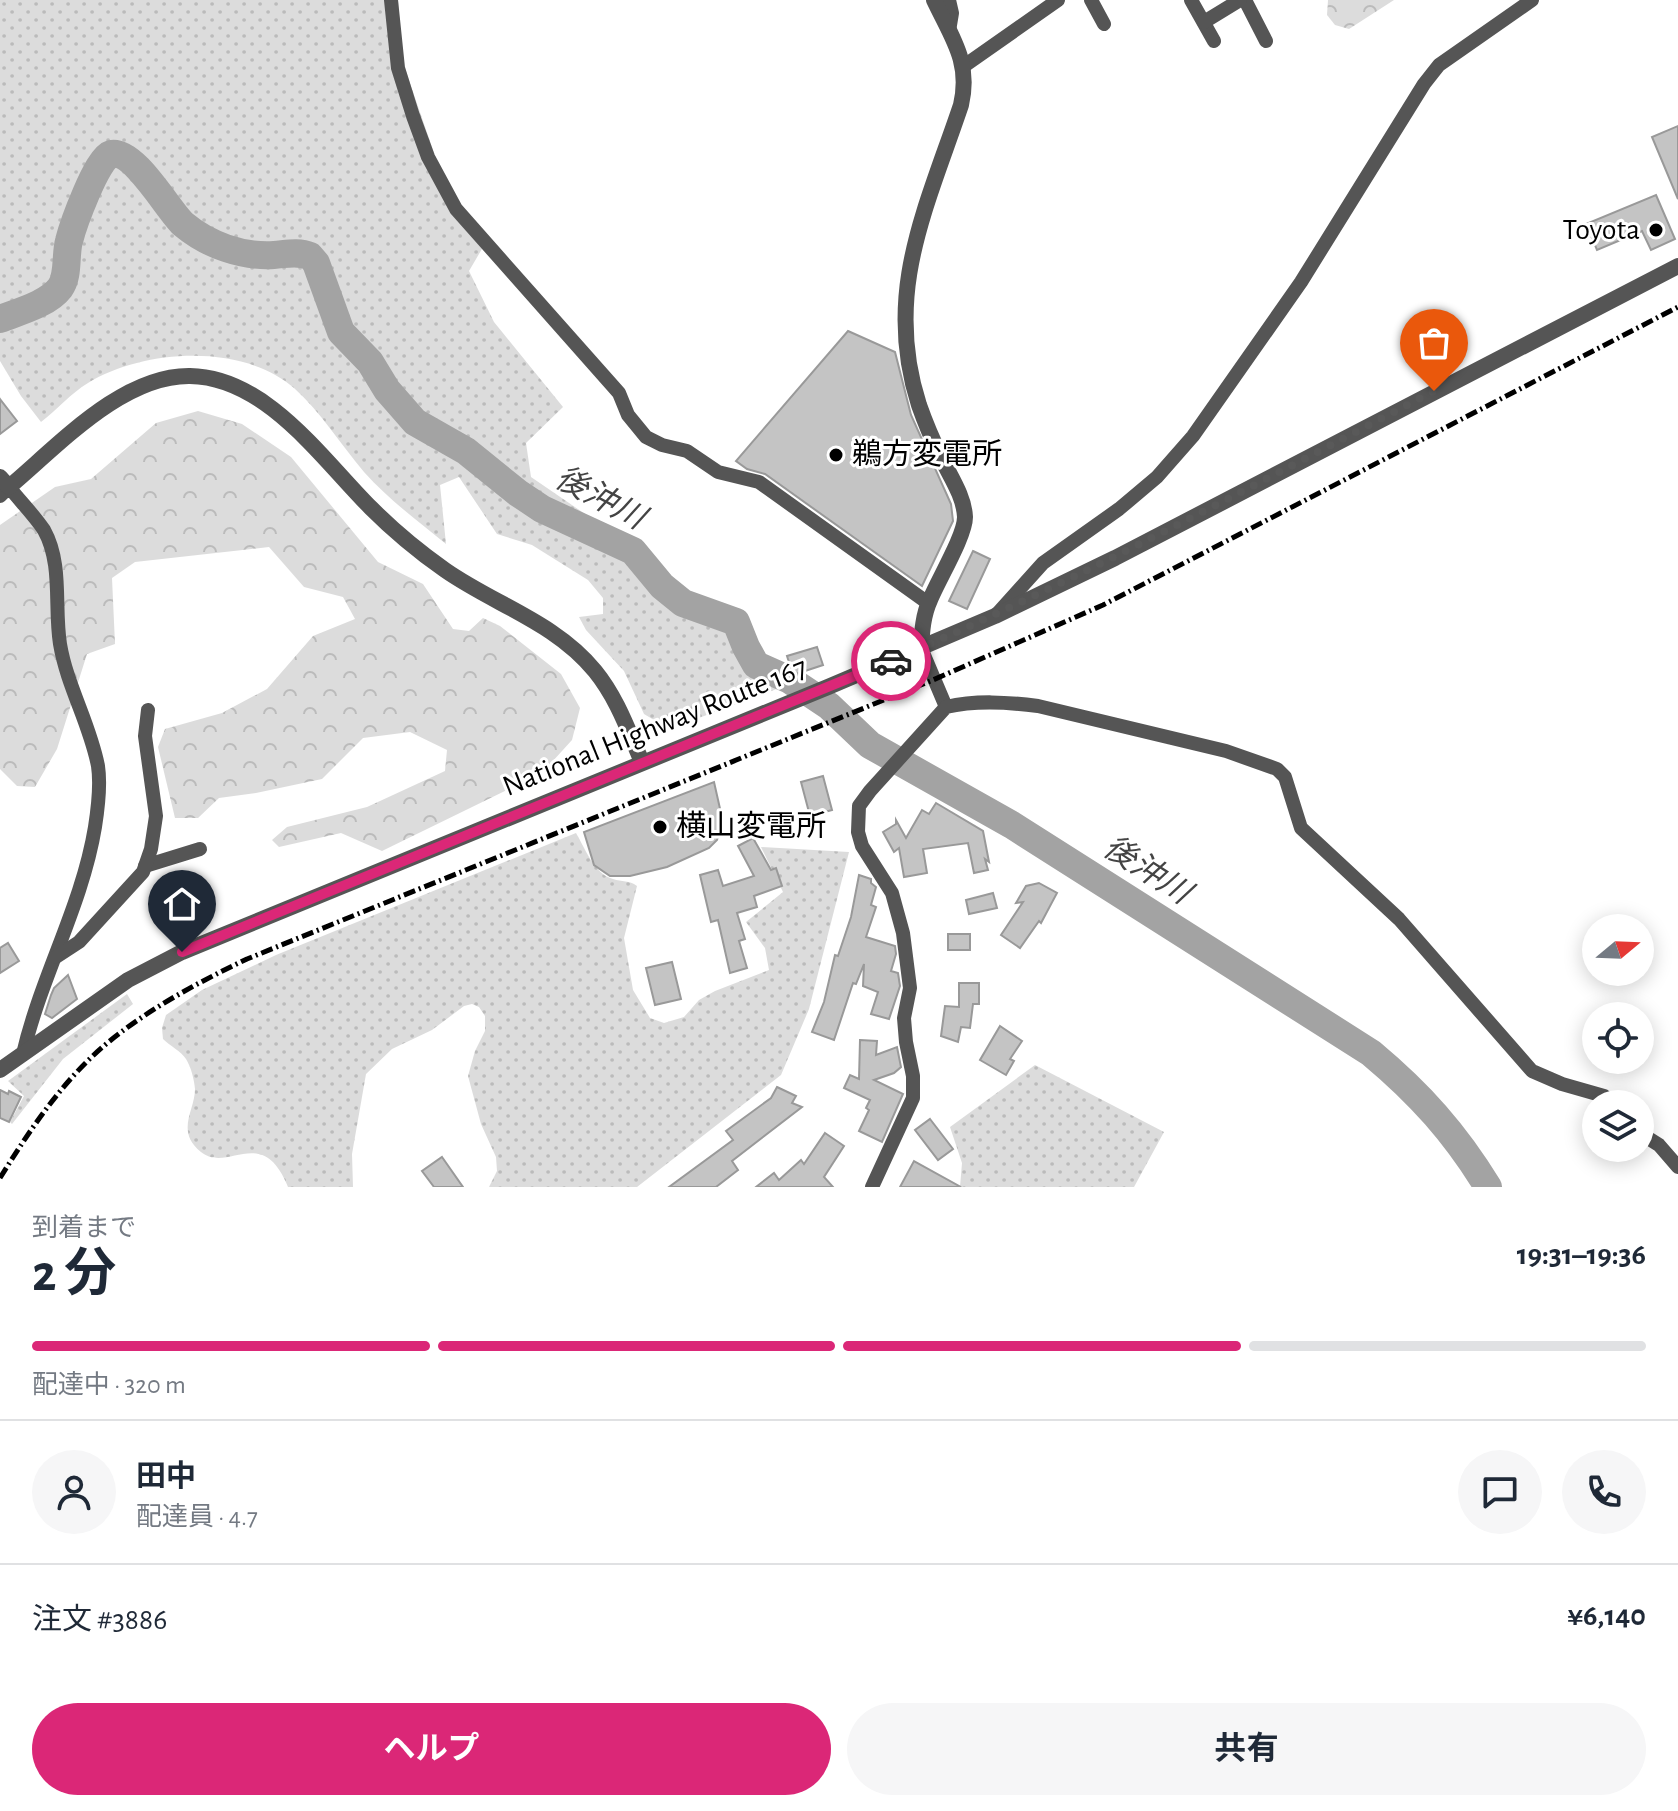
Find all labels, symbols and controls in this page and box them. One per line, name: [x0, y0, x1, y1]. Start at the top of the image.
place label: Toyota: [1562, 215, 1640, 245]
marker: Toyota: [1647, 221, 1665, 239]
pin: [1400, 309, 1468, 391]
icon: bag: [1412, 321, 1456, 365]
place label: 鵜方変電所: [852, 438, 1002, 470]
marker: 鵜方変電所: [827, 446, 845, 464]
water label: 後沖川: [550, 460, 653, 536]
courier: [851, 621, 931, 701]
icon: car: [869, 639, 913, 683]
street label: National Highway Route 167: [498, 652, 812, 802]
place label: 横山変電所: [676, 810, 826, 842]
marker: 横山変電所: [651, 818, 669, 836]
water label: 後沖川: [1098, 830, 1199, 911]
pin: [148, 870, 216, 952]
icon: home: [160, 882, 204, 926]
north arrow: [1582, 914, 1654, 986]
map controls: [1582, 914, 1654, 1162]
button: locate: [1582, 1002, 1654, 1074]
button: layers: [1582, 1090, 1654, 1162]
text: 到着まで: [32, 1215, 136, 1241]
text: 19:31–19:36: [1517, 1240, 1646, 1270]
text: 2 分: [32, 1248, 116, 1300]
text: 配達中 · 320 m: [32, 1372, 186, 1398]
button: person: [32, 1450, 116, 1534]
button: chat: [1458, 1450, 1542, 1534]
button: phone: [1562, 1450, 1646, 1534]
text: 田中: [136, 1462, 196, 1492]
text: 配達員 · 4.7: [136, 1504, 258, 1530]
text: ¥6,140: [1567, 1601, 1646, 1631]
text: 注文 #3886: [32, 1605, 167, 1635]
button: ヘルプ: [32, 1703, 831, 1795]
button: 共有: [847, 1703, 1646, 1795]

